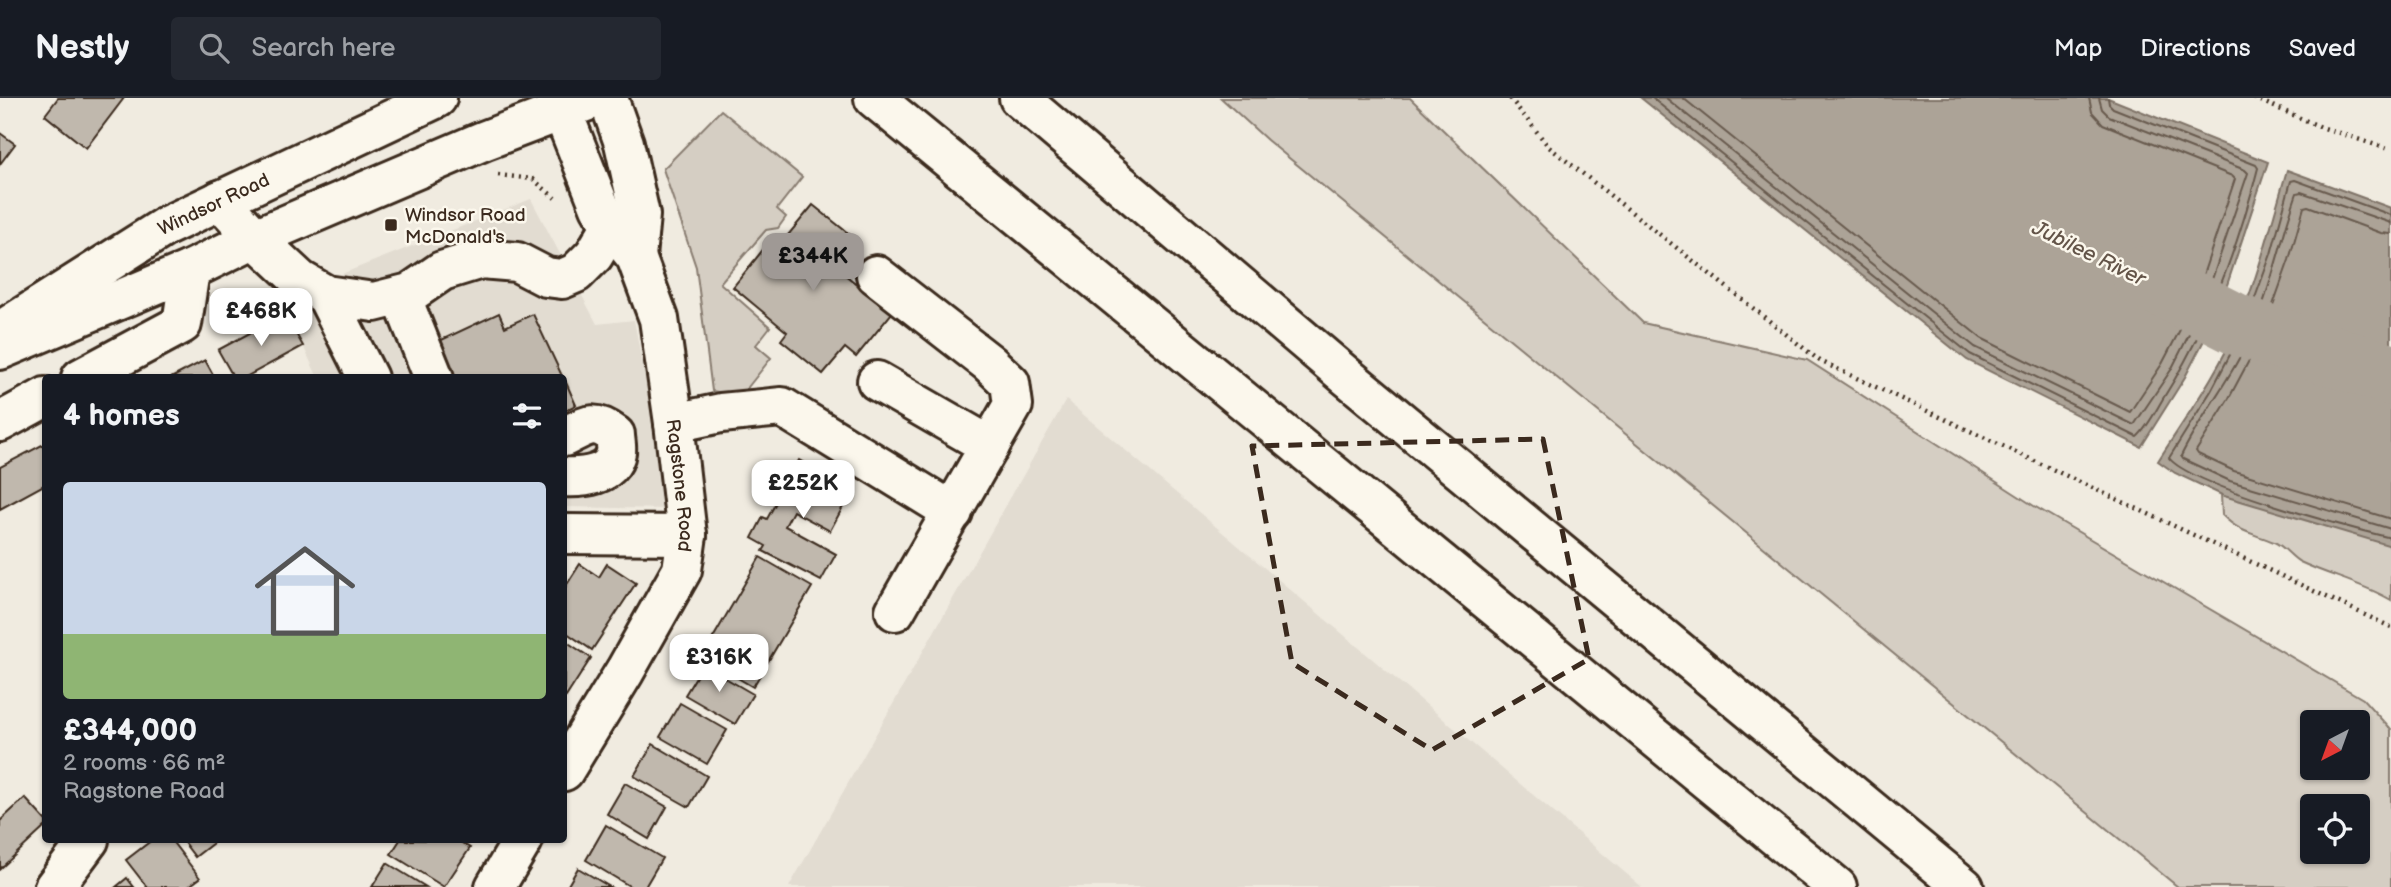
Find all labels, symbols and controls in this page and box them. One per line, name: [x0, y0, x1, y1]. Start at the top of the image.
search box: [171, 17, 661, 80]
text: Nestly: [35, 28, 129, 68]
icon: search: [195, 29, 233, 67]
text: Search here: [251, 33, 395, 64]
text: Map: [2054, 34, 2102, 63]
text: Directions: [2140, 34, 2251, 63]
text: Saved: [2289, 34, 2356, 63]
street label: Windsor Road: [155, 169, 273, 241]
place label: Windsor Road McDonald's: [405, 204, 526, 249]
water label: Jubilee River: [2027, 215, 2151, 292]
marker: Windsor Road McDonald's: [383, 217, 399, 233]
pin: £344K: [764, 234, 862, 293]
text: £344K: [778, 242, 848, 270]
pin: £468K: [212, 288, 310, 348]
text: £468K: [225, 297, 297, 325]
icon: filters: [508, 397, 546, 435]
text: 4 homes: [63, 398, 180, 434]
street label: Ragstone Road: [661, 418, 698, 553]
pin: £252K: [754, 460, 852, 520]
text: £252K: [768, 469, 838, 497]
icon: home: [242, 528, 368, 654]
pin: £316K: [670, 634, 768, 694]
text: £316K: [686, 643, 753, 671]
north arrow: [2300, 710, 2370, 780]
map controls: [2300, 710, 2370, 864]
text: £344,000: [63, 713, 197, 749]
text: 2 rooms · 66 m²: [63, 749, 225, 777]
text: Ragstone Road: [63, 777, 225, 805]
button: locate: [2300, 794, 2370, 864]

